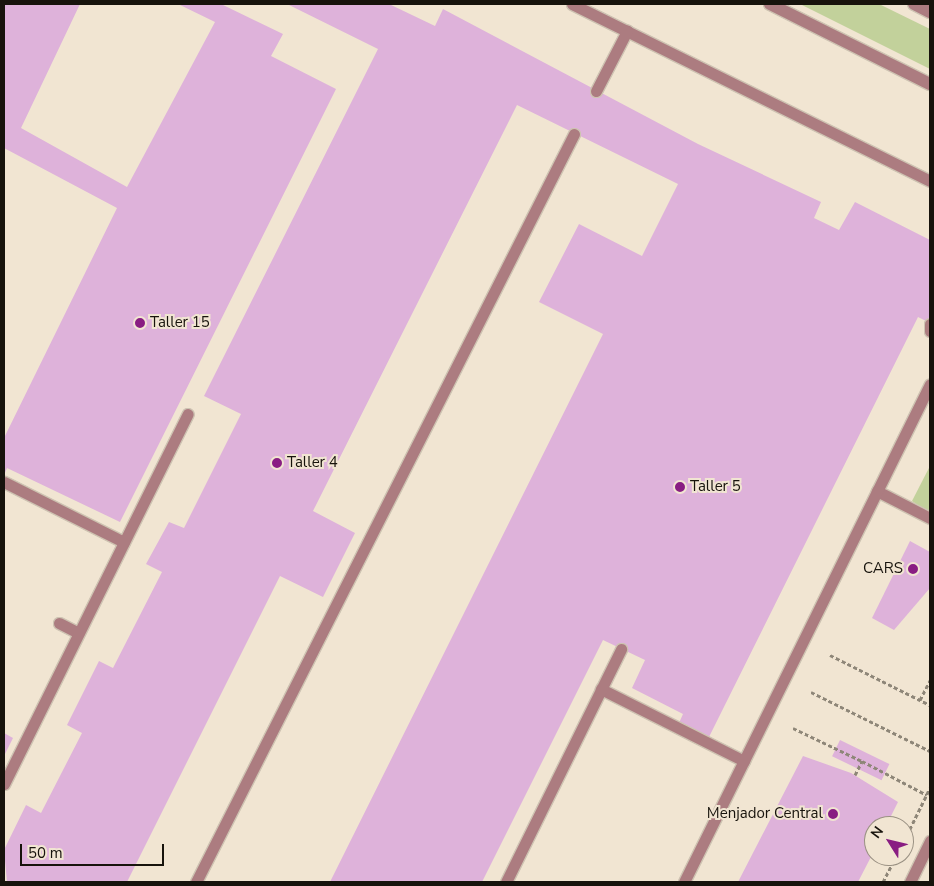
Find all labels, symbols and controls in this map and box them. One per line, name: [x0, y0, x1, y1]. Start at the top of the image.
place label: Taller 15: [150, 314, 210, 332]
marker: Taller 15: [134, 317, 146, 329]
place label: Taller 4: [287, 454, 338, 472]
marker: Taller 4: [271, 457, 283, 469]
place label: Taller 5: [690, 478, 741, 496]
marker: Taller 5: [674, 481, 686, 493]
place label: CARS: [863, 560, 903, 578]
marker: CARS: [907, 563, 919, 575]
place label: Menjador Central: [707, 805, 823, 823]
marker: Menjador Central: [827, 808, 839, 820]
north arrow: [864, 816, 914, 866]
text: N: [866, 823, 888, 842]
scale bar: [22, 834, 166, 866]
text: 50 m: [28, 843, 63, 863]

